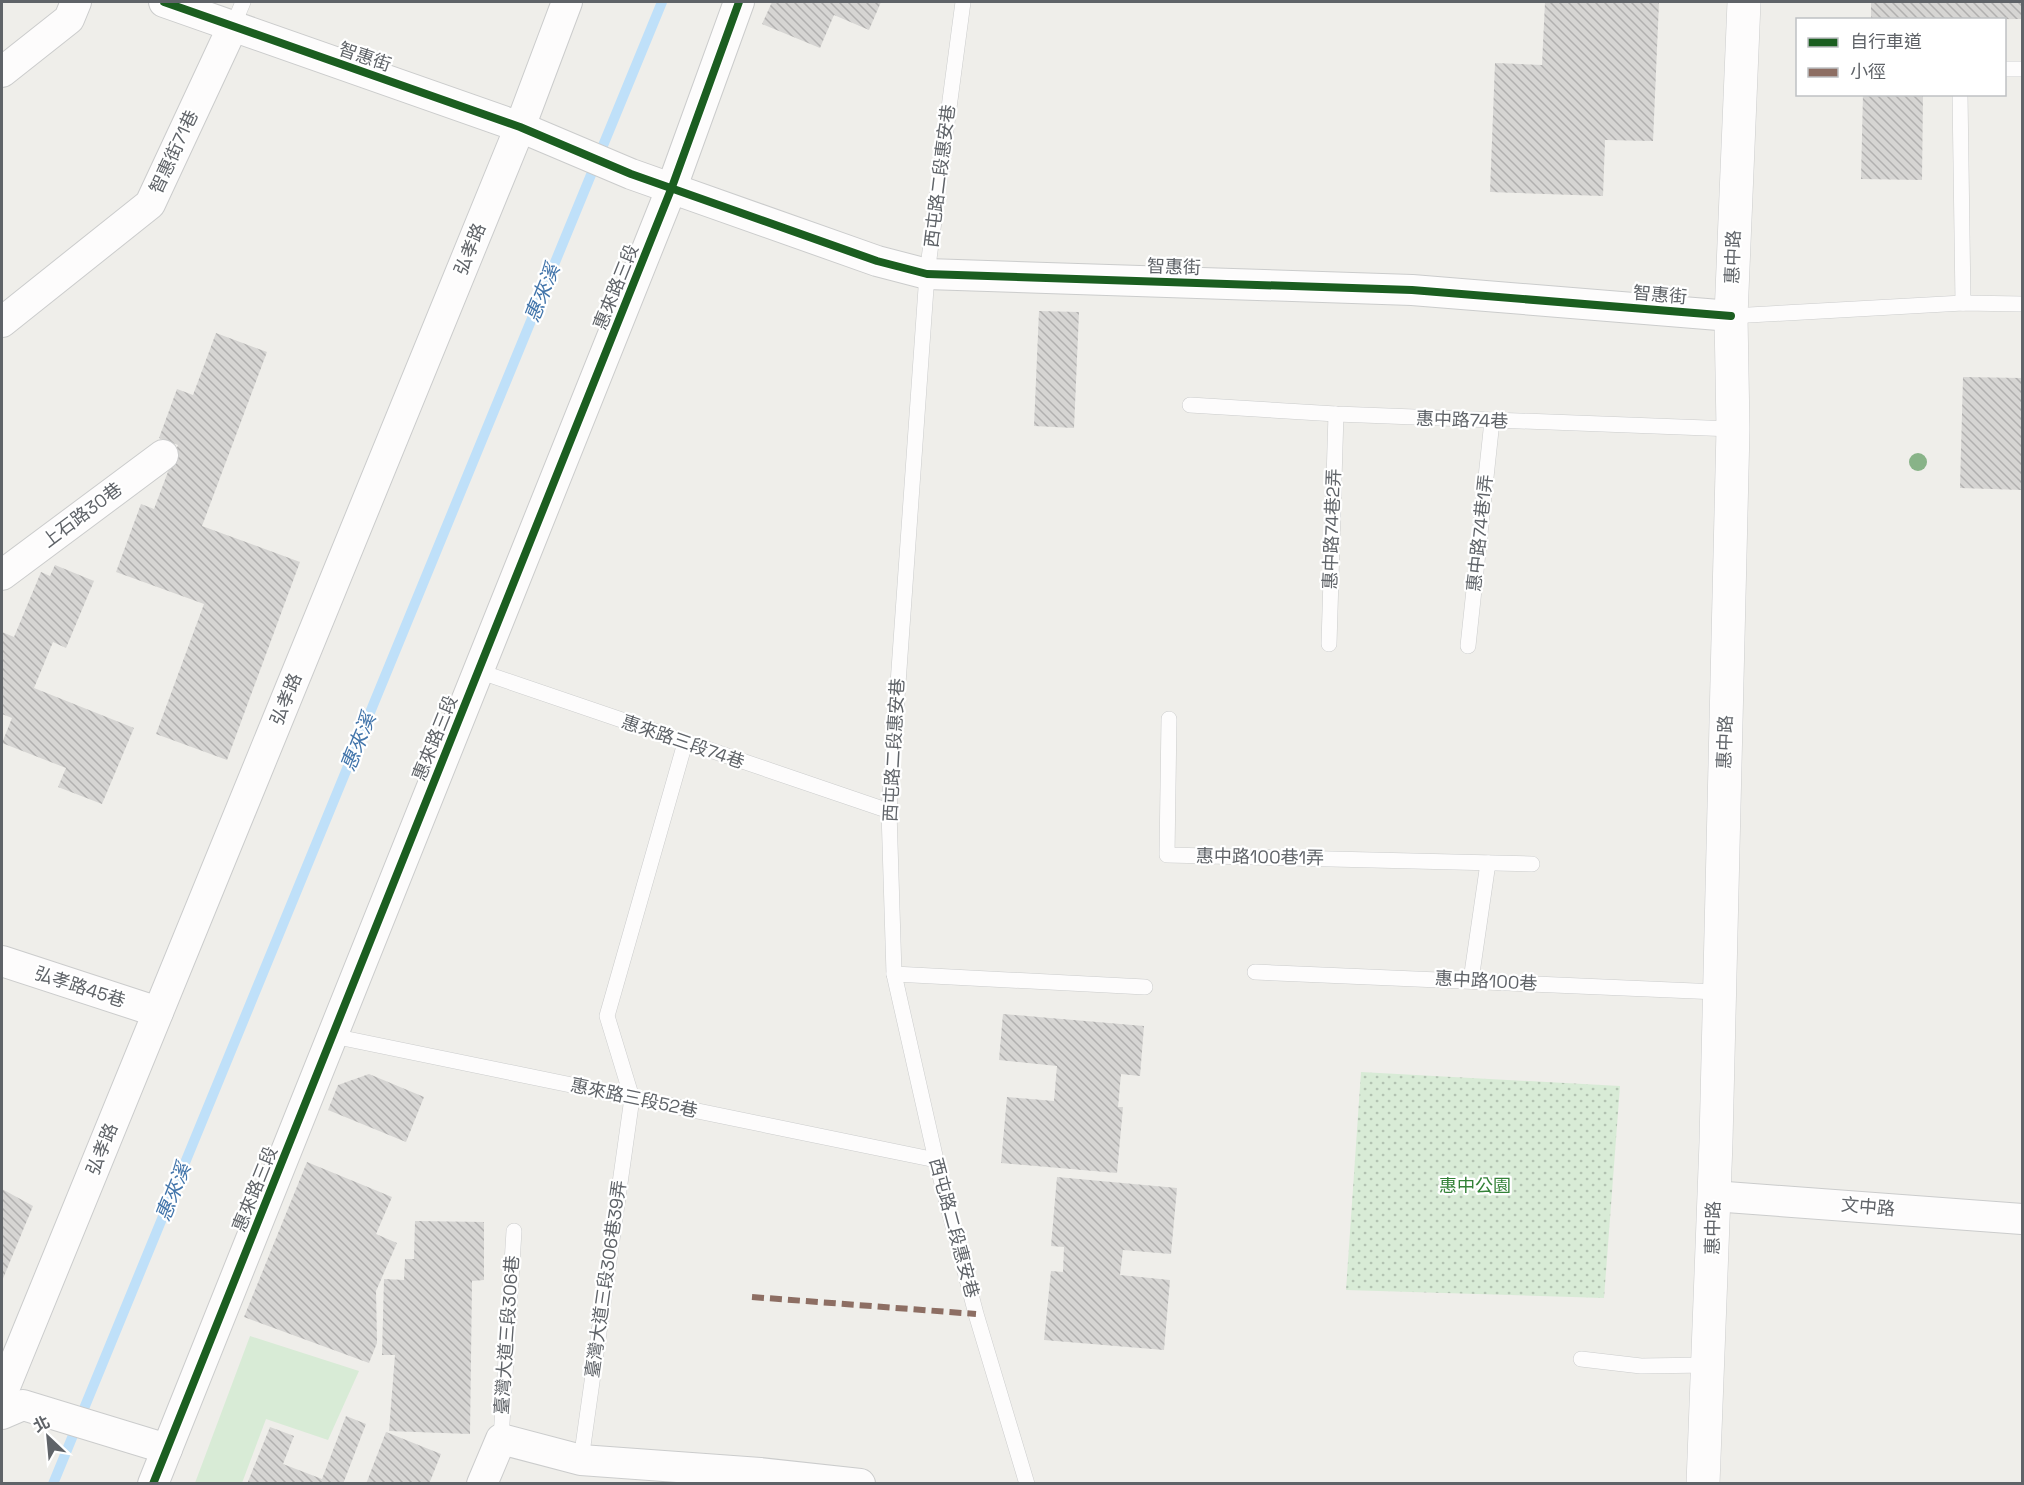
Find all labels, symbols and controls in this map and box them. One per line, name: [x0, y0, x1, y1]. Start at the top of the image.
legend: [1796, 18, 2006, 96]
text: 自行車道: [1850, 30, 1922, 53]
street label: 智惠街: [336, 37, 394, 76]
text: 小徑: [1850, 60, 1886, 83]
street label: 西屯路二段惠安巷: [919, 103, 960, 249]
street label: 智惠街71巷: [144, 106, 203, 197]
street label: 弘孝路: [449, 219, 490, 278]
street label: 惠中路: [1720, 230, 1745, 284]
street label: 惠來路三段: [588, 241, 643, 333]
street label: 智惠街: [1147, 254, 1201, 279]
water label: 惠來溪: [519, 258, 566, 326]
street label: 智惠街: [1632, 281, 1688, 308]
street label: 惠中路74巷: [1415, 406, 1509, 433]
street label: 惠中路74巷2弄: [1318, 468, 1345, 590]
street label: 惠中路74巷1弄: [1462, 473, 1497, 593]
street label: 上石路30巷: [37, 477, 126, 552]
street label: 弘孝路: [265, 669, 306, 728]
street label: 西屯路二段惠安巷: [878, 677, 909, 822]
street label: 惠來路三段: [407, 692, 462, 784]
water label: 惠來溪: [335, 707, 382, 775]
street label: 惠來路三段74巷: [619, 710, 748, 773]
street label: 惠中路: [1712, 715, 1737, 769]
street label: 惠中路100巷1弄: [1196, 844, 1324, 869]
street label: 弘孝路45巷: [32, 961, 128, 1012]
street label: 惠中路100巷: [1434, 966, 1538, 995]
street label: 惠來路三段52巷: [568, 1073, 700, 1122]
street label: 弘孝路: [81, 1119, 122, 1178]
street label: 惠來路三段: [227, 1143, 282, 1235]
street label: 西屯路二段惠安巷: [925, 1155, 984, 1300]
water label: 惠來溪: [150, 1157, 197, 1225]
park label: 惠中公園: [1439, 1174, 1511, 1197]
street label: 臺灣大道三段306巷39弄: [580, 1179, 631, 1379]
street label: 文中路: [1840, 1193, 1896, 1220]
street label: 惠中路: [1701, 1201, 1724, 1255]
street label: 臺灣大道三段306巷: [489, 1255, 524, 1415]
north arrow: [18, 1407, 78, 1467]
text: 北: [30, 1411, 53, 1437]

